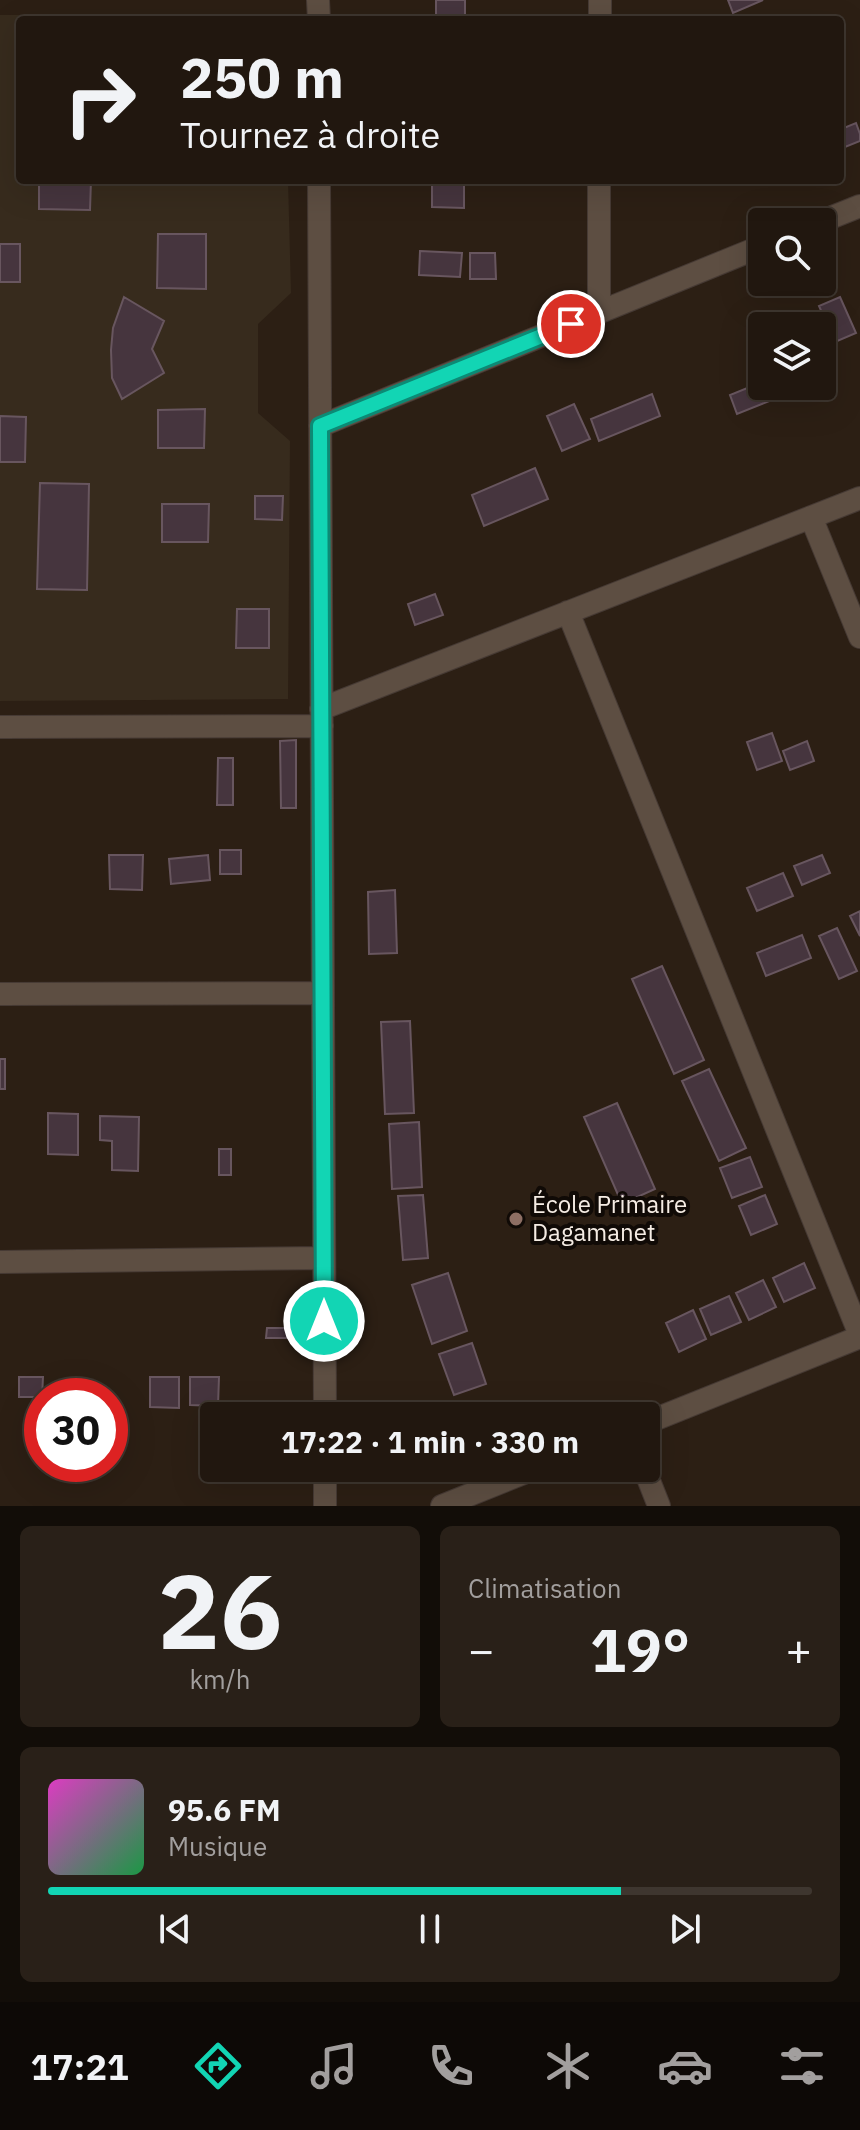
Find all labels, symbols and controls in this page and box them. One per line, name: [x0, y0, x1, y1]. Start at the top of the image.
text: 250 m: [180, 41, 344, 113]
icon: right: [48, 48, 152, 152]
text: Tournez à droite: [180, 111, 440, 158]
map controls: [748, 208, 836, 400]
button: search: [748, 208, 836, 296]
pin: [537, 290, 605, 358]
icon: arrive: [549, 302, 593, 346]
button: layers: [748, 312, 836, 400]
place label: École Primaire Dagamanet: [532, 1188, 687, 1248]
marker: École Primaire Dagamanet: [507, 1210, 525, 1228]
position arrow: [282, 1279, 366, 1363]
speed limit sign: 30: [24, 1378, 128, 1482]
text: 17:22 · 1 min · 330 m: [281, 1422, 579, 1461]
text: 26: [158, 1542, 282, 1678]
text: Climatisation: [468, 1571, 621, 1605]
text: 19°: [590, 1610, 690, 1689]
text: −: [468, 1621, 494, 1678]
text: +: [786, 1621, 812, 1678]
text: km/h: [189, 1662, 251, 1696]
text: 95.6 FM: [168, 1790, 281, 1829]
text: Musique: [168, 1829, 267, 1863]
icon: previous: [153, 1907, 197, 1951]
icon: pause: [408, 1907, 452, 1951]
icon: next: [663, 1907, 707, 1951]
icon: directions: [190, 2038, 246, 2094]
icon: music: [306, 2038, 362, 2094]
icon: phone: [423, 2038, 479, 2094]
icon: climate: [540, 2038, 596, 2094]
icon: car: [657, 2038, 713, 2094]
icon: filters: [774, 2038, 830, 2094]
text: 17:21: [30, 2043, 129, 2090]

